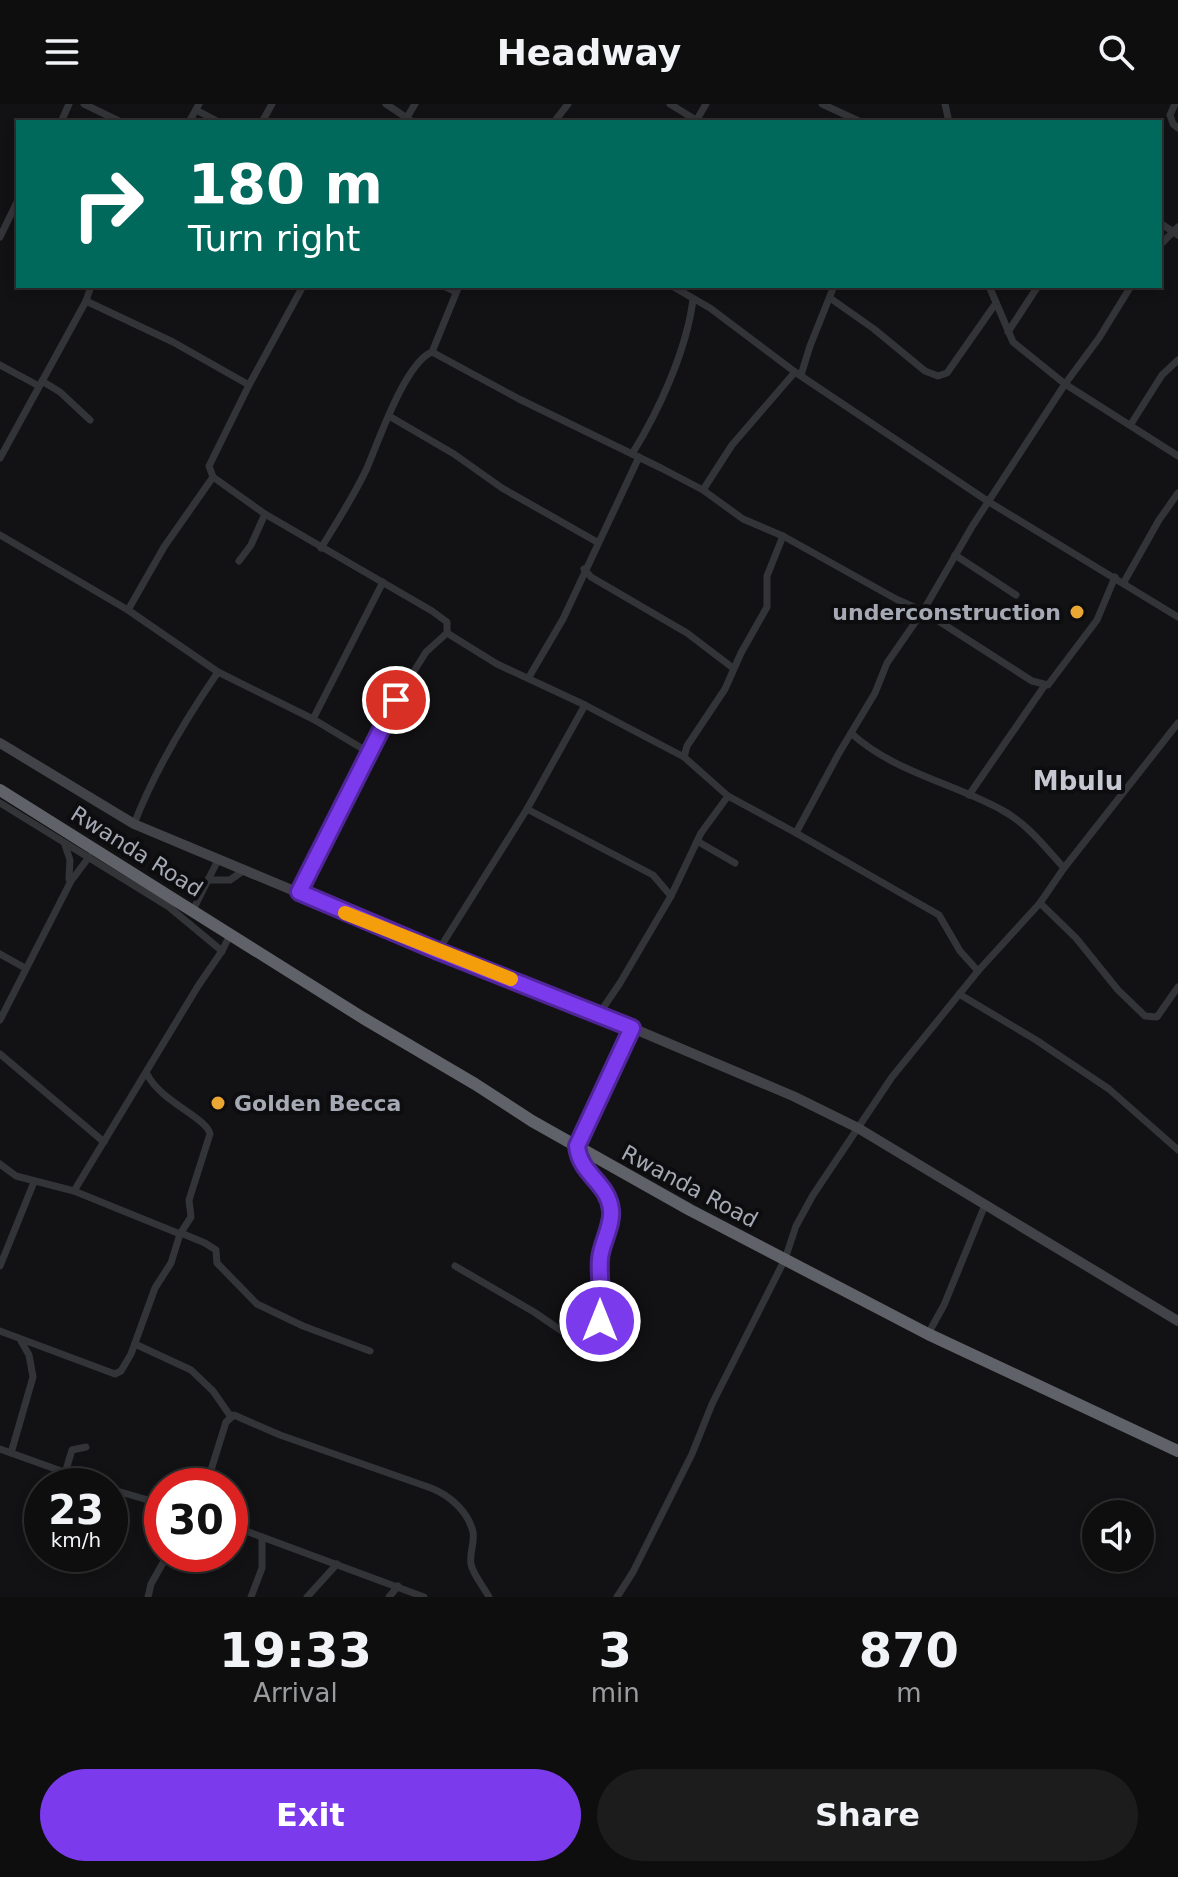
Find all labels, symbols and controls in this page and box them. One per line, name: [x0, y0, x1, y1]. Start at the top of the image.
icon: menu: [40, 30, 84, 74]
icon: search: [1094, 30, 1138, 74]
text: Headway: [497, 32, 681, 73]
text: 180 m: [188, 151, 383, 216]
icon: right: [56, 152, 160, 256]
text: Turn right: [188, 218, 360, 259]
place label: underconstruction: [832, 600, 1061, 625]
marker: underconstruction: [1068, 603, 1086, 621]
pin: [362, 666, 430, 734]
icon: arrive: [374, 678, 418, 722]
district label: Mbulu: [1033, 766, 1123, 796]
street label: Rwanda Road: [66, 801, 207, 902]
place label: Golden Becca: [234, 1091, 401, 1116]
marker: Golden Becca: [209, 1094, 227, 1112]
street label: Rwanda Road: [618, 1140, 762, 1233]
position arrow: [558, 1279, 642, 1363]
speed limit sign: 30: [144, 1468, 248, 1572]
text: 23: [48, 1487, 104, 1533]
map controls: [1082, 1500, 1154, 1572]
button: sound: [1082, 1500, 1154, 1572]
text: km/h: [51, 1528, 101, 1552]
text: 19:33: [219, 1622, 372, 1678]
text: 3: [599, 1622, 632, 1678]
text: 870: [859, 1622, 959, 1678]
text: Arrival: [253, 1678, 338, 1708]
text: min: [591, 1678, 640, 1708]
text: m: [896, 1678, 922, 1708]
button: Exit: [40, 1769, 581, 1861]
button: Share: [597, 1769, 1138, 1861]

